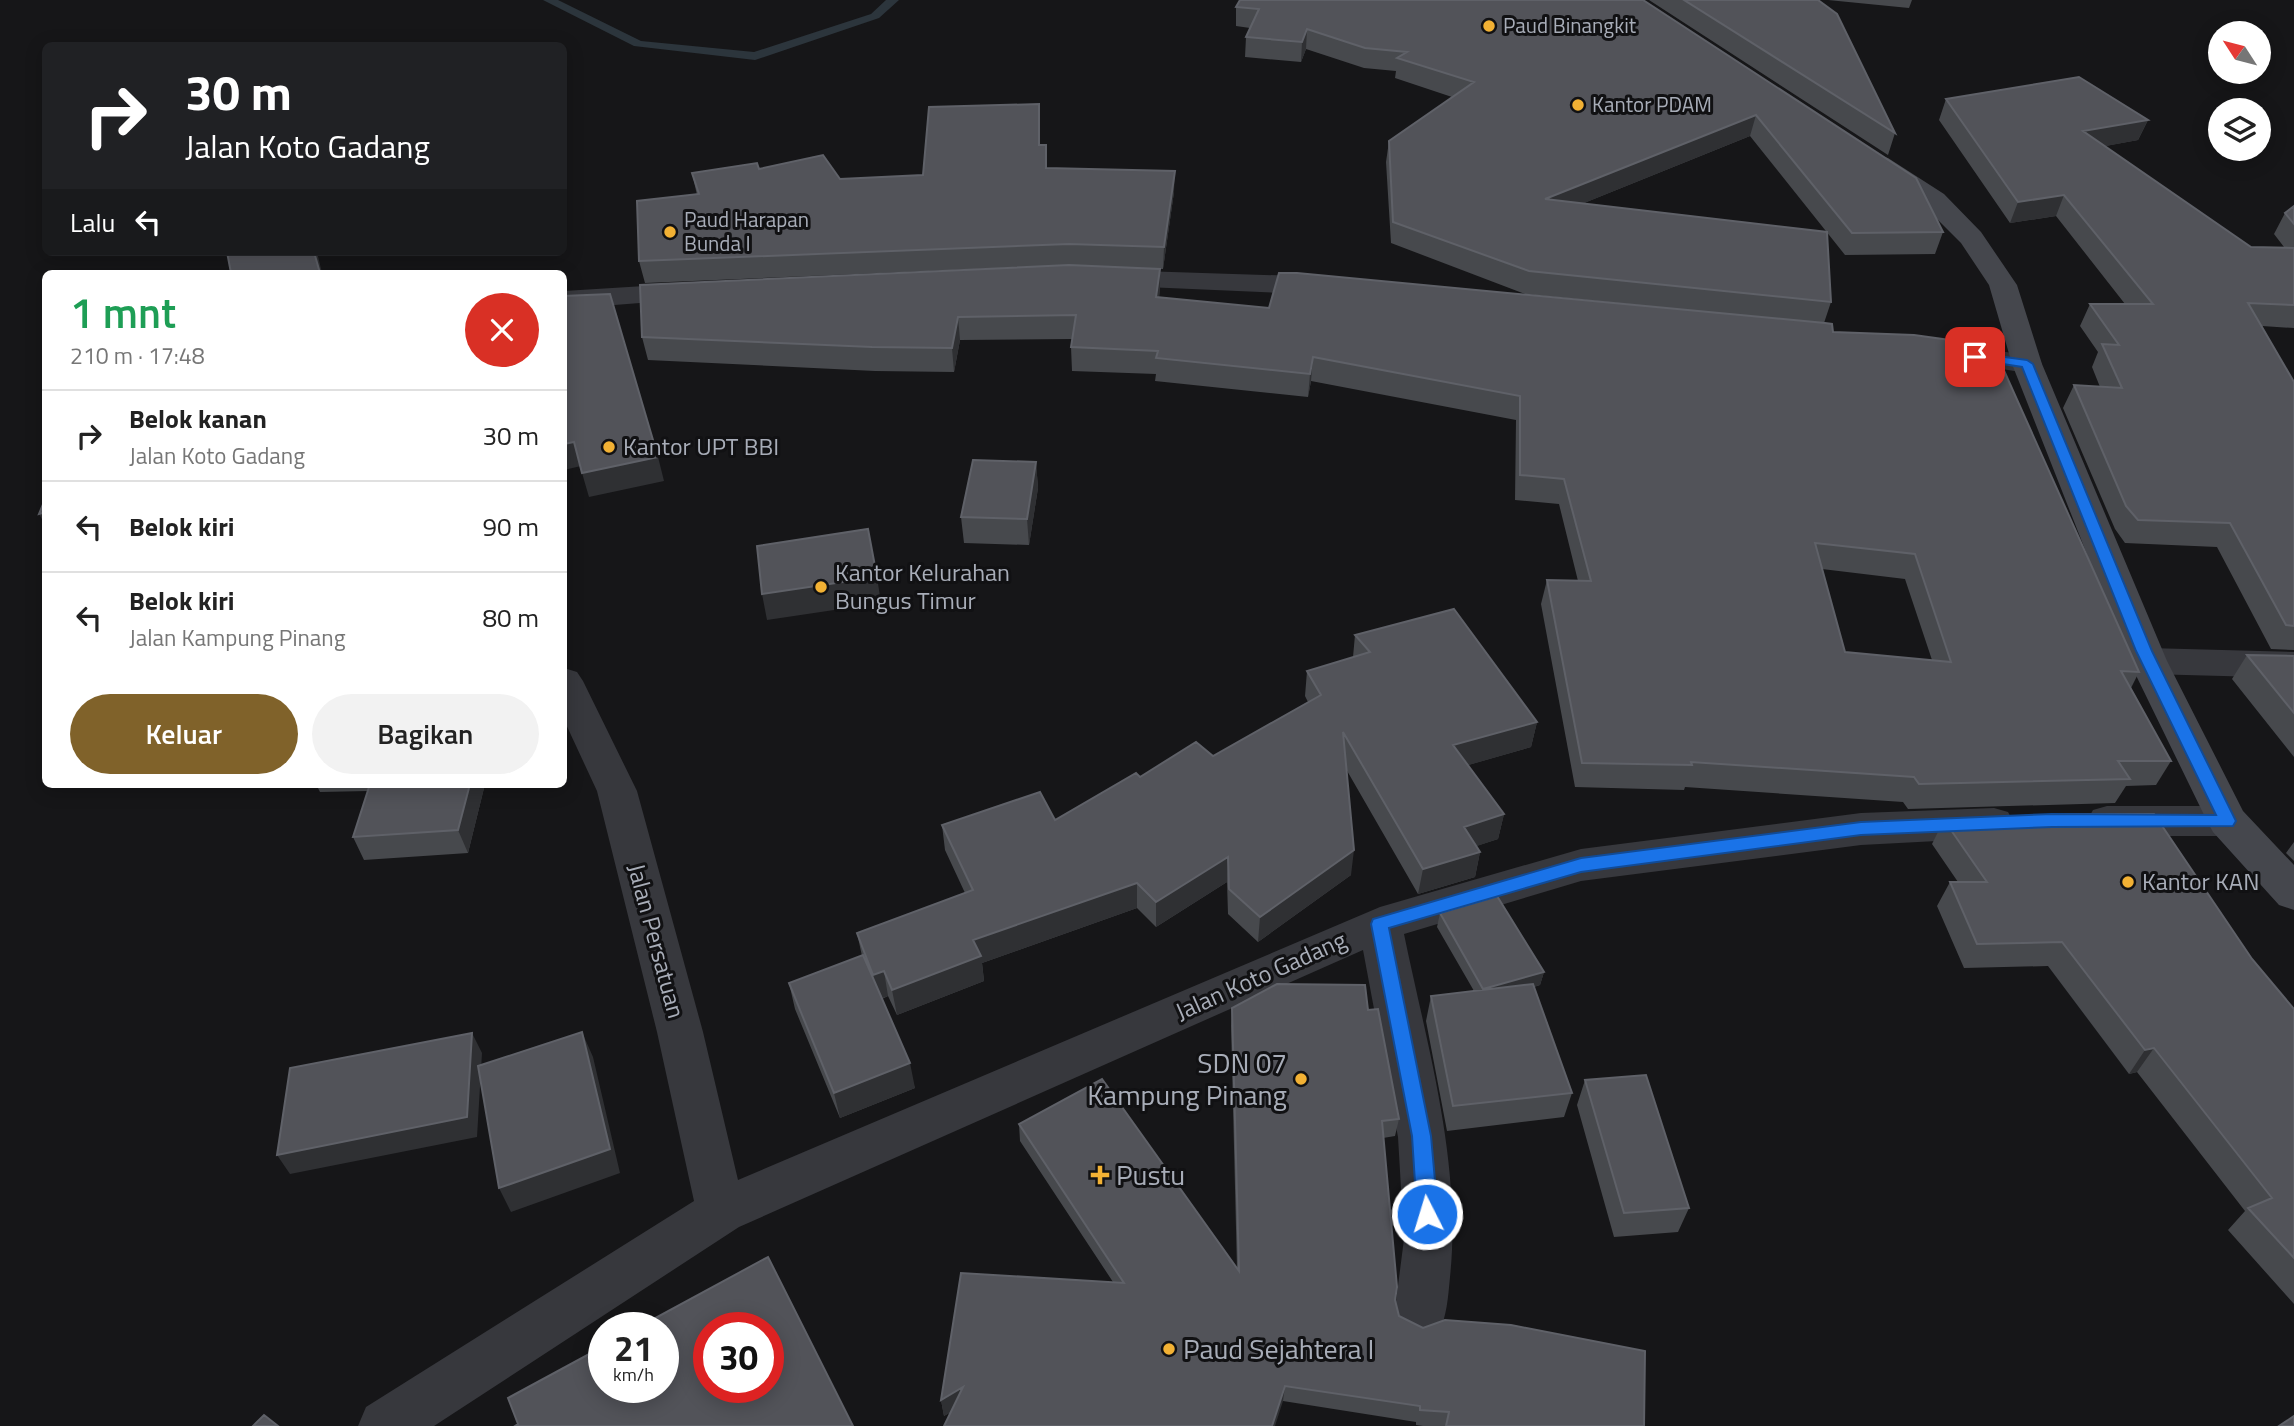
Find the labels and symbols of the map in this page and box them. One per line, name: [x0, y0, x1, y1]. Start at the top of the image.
place label: Paud Binangkit: [1503, 9, 1637, 41]
marker: Paud Binangkit: [1481, 18, 1497, 34]
north arrow: [2208, 21, 2272, 84]
place label: Kantor PDAM: [1592, 88, 1712, 120]
marker: Kantor PDAM: [1570, 97, 1586, 113]
place label: Paud Harapan Bunda I: [684, 203, 809, 259]
marker: Paud Harapan Bunda I: [662, 224, 678, 240]
pin: [1945, 327, 2005, 387]
place label: Kantor UPT BBI: [623, 428, 779, 464]
marker: Kantor UPT BBI: [601, 439, 617, 455]
place label: Kantor Kelurahan Bungus Timur: [835, 554, 1010, 618]
marker: Kantor Kelurahan Bungus Timur: [813, 579, 829, 595]
street label: Jalan Persatuan: [619, 860, 695, 1022]
place label: Kantor KAN: [2142, 863, 2259, 899]
marker: Kantor KAN: [2120, 874, 2136, 890]
street label: Jalan Koto Gadang: [1169, 921, 1352, 1029]
place label: SDN 07 Kampung Pinang: [1087, 1041, 1287, 1116]
marker: SDN 07 Kampung Pinang: [1293, 1071, 1309, 1087]
place label: Pustu: [1116, 1153, 1185, 1196]
marker: Pustu: [1090, 1165, 1110, 1185]
position arrow: [1390, 1177, 1464, 1251]
speed limit sign: 30: [693, 1312, 784, 1403]
place label: Paud Sejahtera I: [1183, 1327, 1375, 1370]
marker: Paud Sejahtera I: [1161, 1341, 1177, 1357]

